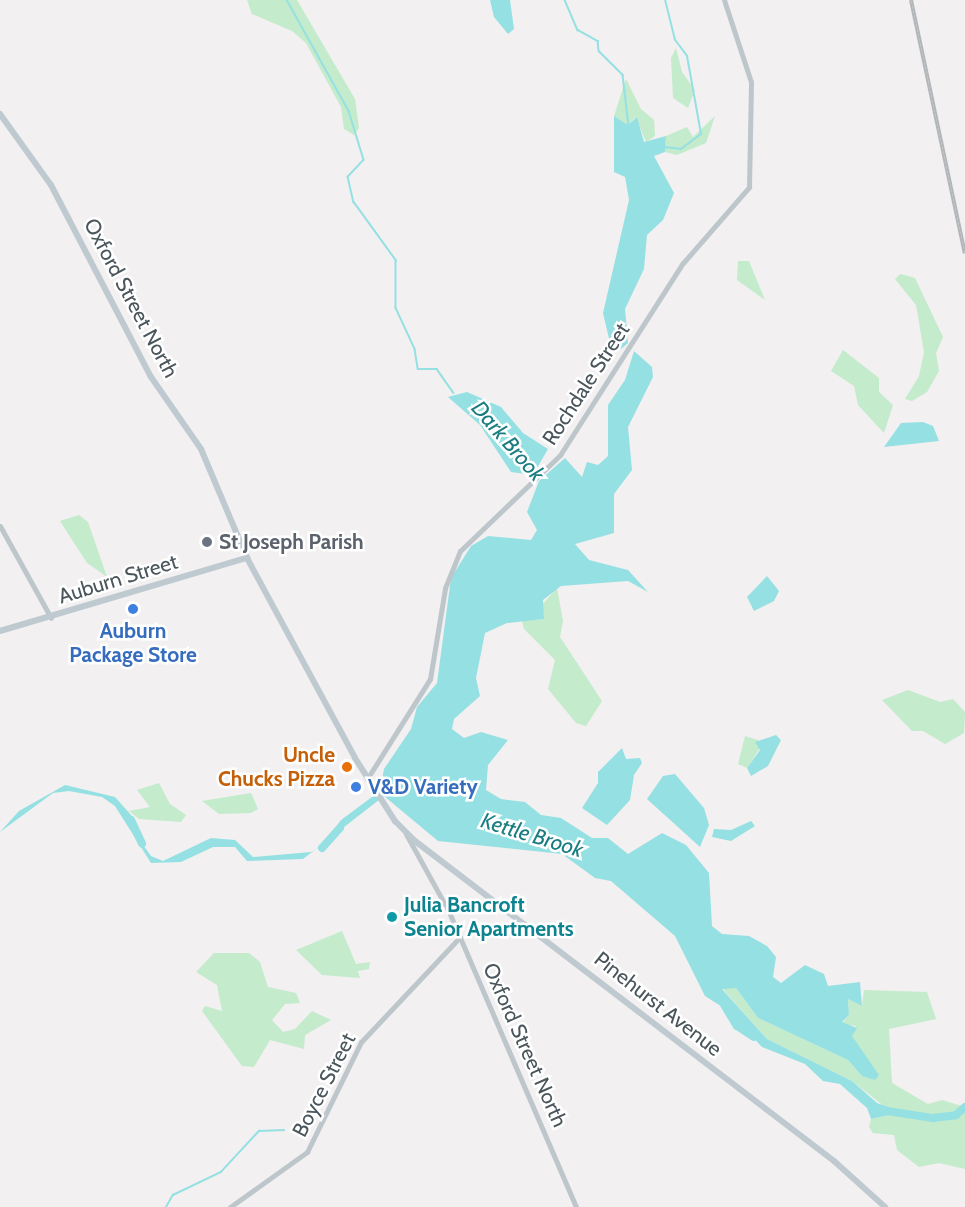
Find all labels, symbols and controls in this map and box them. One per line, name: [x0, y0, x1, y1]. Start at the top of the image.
street label: Oxford Street North: [78, 214, 184, 382]
street label: Rochdale Street: [537, 318, 635, 450]
water label: Dark Brook: [466, 395, 550, 487]
place label: St Joseph Parish: [219, 529, 364, 555]
marker: St Joseph Parish: [200, 535, 214, 549]
street label: Auburn Street: [55, 549, 181, 609]
marker: Auburn Package Store: [126, 602, 140, 616]
place label: Auburn Package Store: [69, 618, 197, 668]
place label: Uncle Chucks Pizza: [218, 742, 335, 792]
marker: Uncle Chucks Pizza: [340, 760, 354, 774]
place label: V&D Variety: [368, 774, 478, 800]
marker: V&D Variety: [349, 780, 363, 794]
water label: Kettle Brook: [478, 807, 586, 863]
place label: Julia Bancroft Senior Apartments: [404, 892, 574, 942]
marker: Julia Bancroft Senior Apartments: [385, 910, 399, 924]
street label: Pinehurst Avenue: [589, 946, 727, 1062]
street label: Oxford Street North: [478, 959, 572, 1131]
street label: Boyce Street: [287, 1029, 361, 1141]

